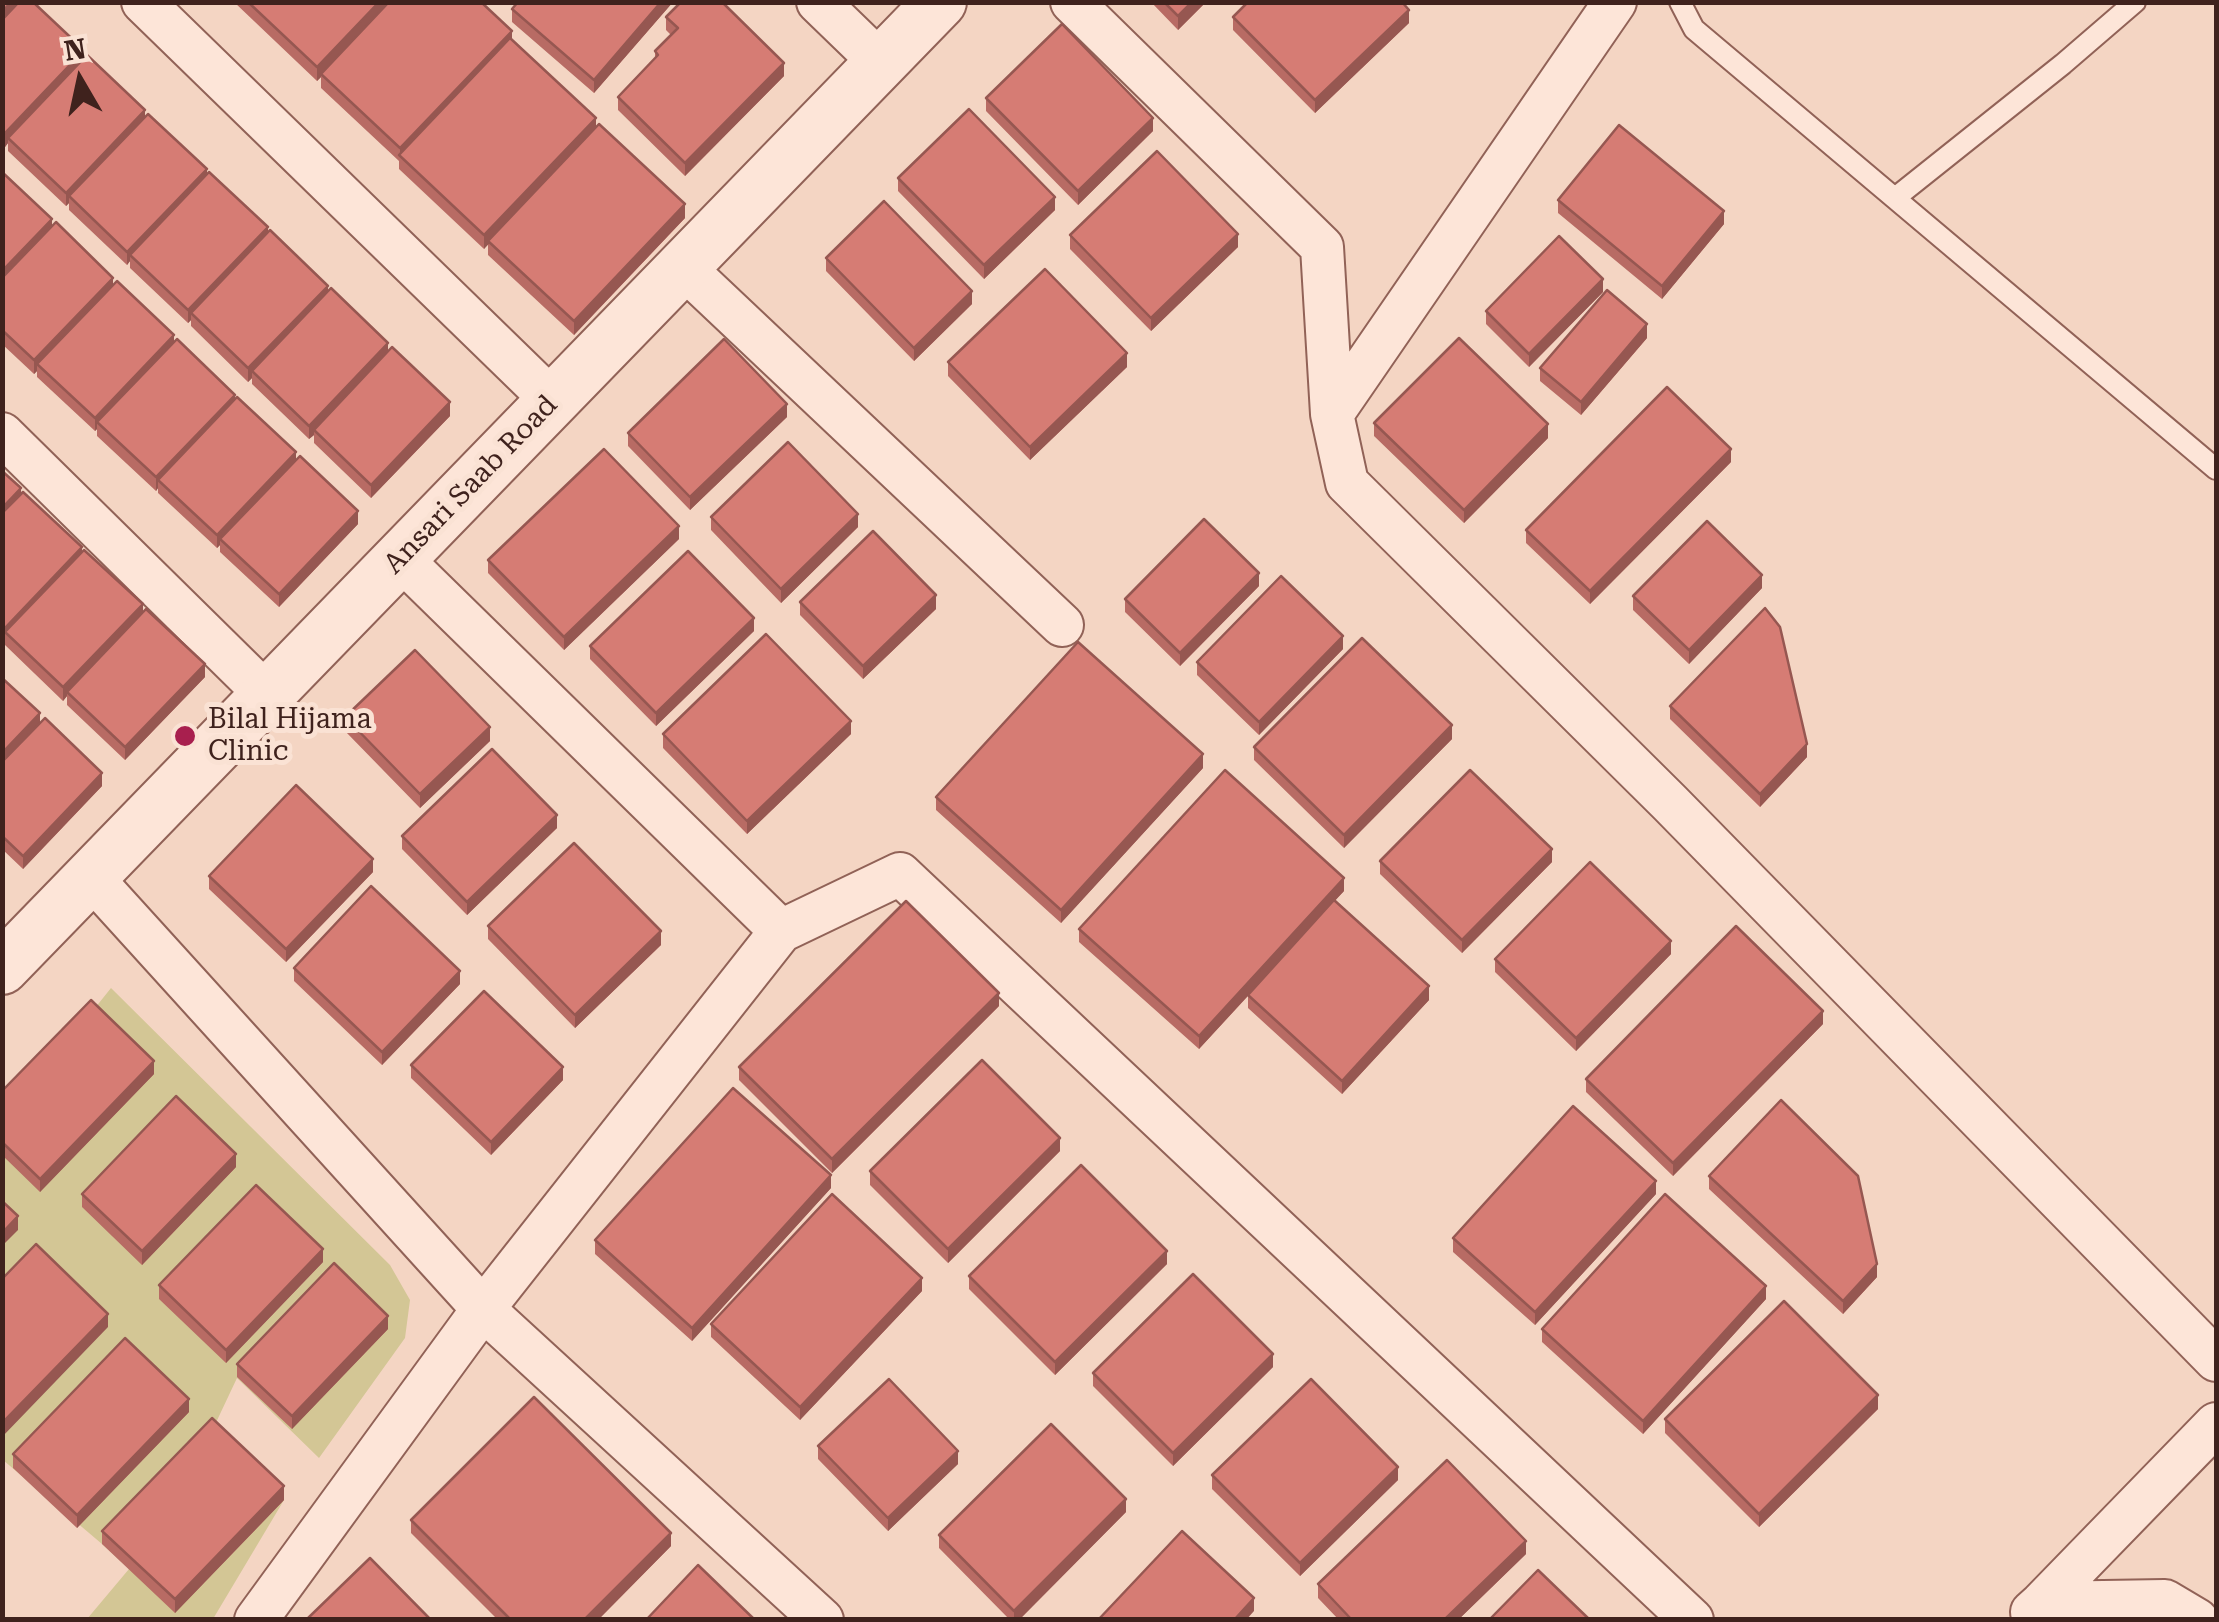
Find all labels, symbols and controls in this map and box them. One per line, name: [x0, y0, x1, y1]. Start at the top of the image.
north arrow: [30, 30, 130, 130]
text: N: [62, 32, 88, 68]
street label: Ansari Saab Road: [377, 389, 565, 581]
place label: Bilal Hijama Clinic: [208, 703, 372, 769]
marker: Bilal Hijama Clinic: [172, 723, 198, 749]

